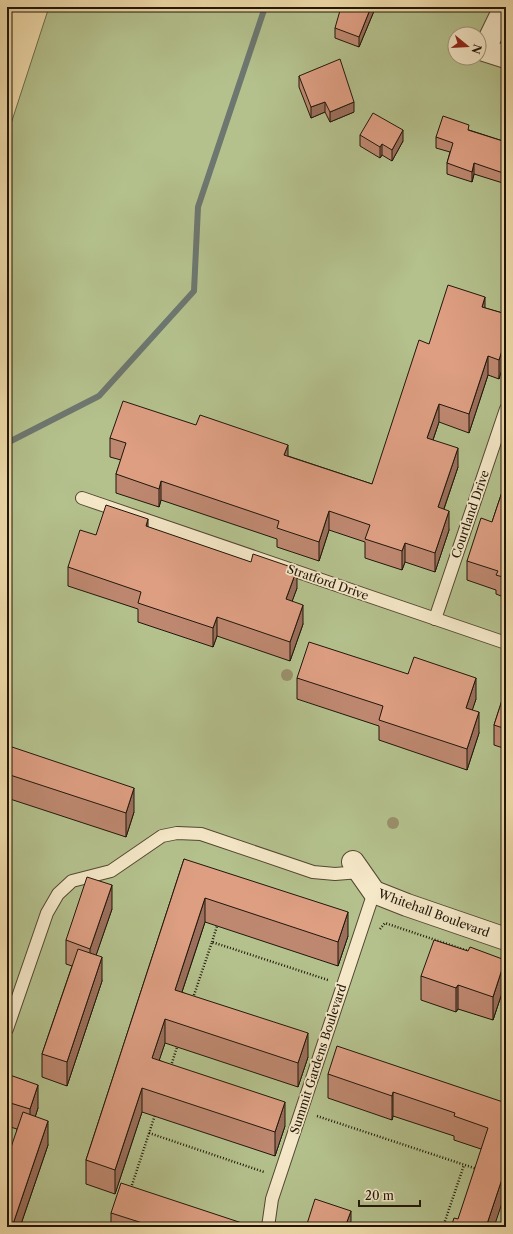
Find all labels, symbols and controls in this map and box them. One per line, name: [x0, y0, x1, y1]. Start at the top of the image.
north arrow: [447, 26, 487, 66]
text: N: [468, 42, 485, 56]
street label: Courtland Drive: [448, 468, 492, 560]
street label: Stratford Drive: [285, 561, 371, 603]
street label: Whitehall Boulevard: [375, 885, 492, 940]
street label: Summit Gardens Boulevard: [287, 981, 350, 1136]
scale bar: [359, 1182, 420, 1208]
text: 20 m: [365, 1188, 394, 1203]

